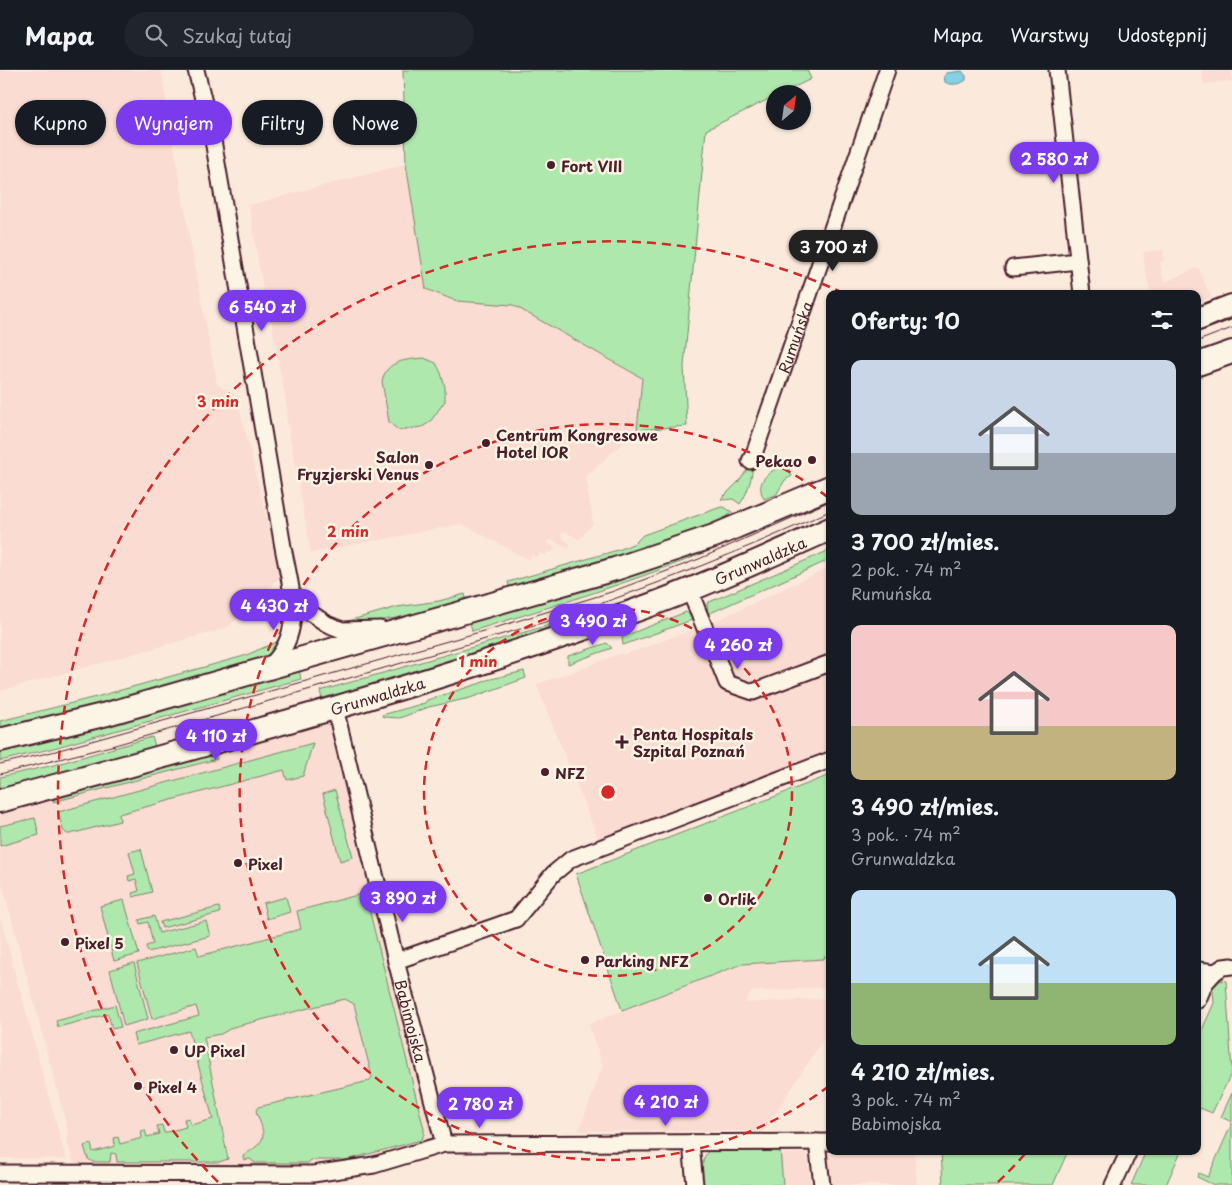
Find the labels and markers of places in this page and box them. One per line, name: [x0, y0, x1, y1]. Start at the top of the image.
pin: 2 580 zł: [1002, 142, 1106, 184]
place label: Fort VIII: [561, 154, 622, 177]
marker: Fort VIII: [545, 159, 557, 171]
pin: 3 700 zł: [781, 230, 885, 272]
pin: 6 540 zł: [210, 290, 314, 332]
place label: Centrum Kongresowe Hotel IOR: [496, 423, 658, 463]
marker: Centrum Kongresowe Hotel IOR: [480, 437, 492, 449]
place label: Salon Fryzjerski Venus: [297, 445, 419, 485]
place label: Pekao: [755, 449, 802, 472]
marker: Pekao: [806, 454, 818, 466]
marker: Salon Fryzjerski Venus: [423, 459, 435, 471]
pin: 4 430 zł: [222, 588, 326, 631]
pin: 3 490 zł: [541, 604, 645, 646]
pin: 4 260 zł: [686, 628, 790, 670]
pin: 4 110 zł: [164, 718, 268, 761]
place label: Penta Hospitals Szpital Poznań: [633, 722, 753, 762]
marker: Penta Hospitals Szpital Poznań: [615, 735, 629, 749]
place label: NFZ: [555, 761, 585, 784]
marker: NFZ: [539, 766, 551, 778]
centre of rings: [599, 783, 617, 801]
place label: Pixel: [248, 852, 283, 875]
marker: Pixel: [232, 857, 244, 869]
pin: 3 890 zł: [351, 880, 455, 923]
place label: Orlik: [718, 887, 756, 910]
marker: Orlik: [702, 892, 714, 904]
place label: Pixel 5: [75, 931, 124, 954]
marker: Pixel 5: [59, 936, 71, 948]
place label: Parking NFZ: [595, 949, 689, 972]
marker: Parking NFZ: [579, 954, 591, 966]
place label: UP Pixel: [184, 1039, 245, 1062]
marker: UP Pixel: [168, 1044, 180, 1056]
place label: Pixel 4: [148, 1075, 197, 1098]
marker: Pixel 4: [132, 1080, 144, 1092]
pin: 4 210 zł: [614, 1084, 718, 1127]
pin: 2 780 zł: [428, 1086, 532, 1129]

